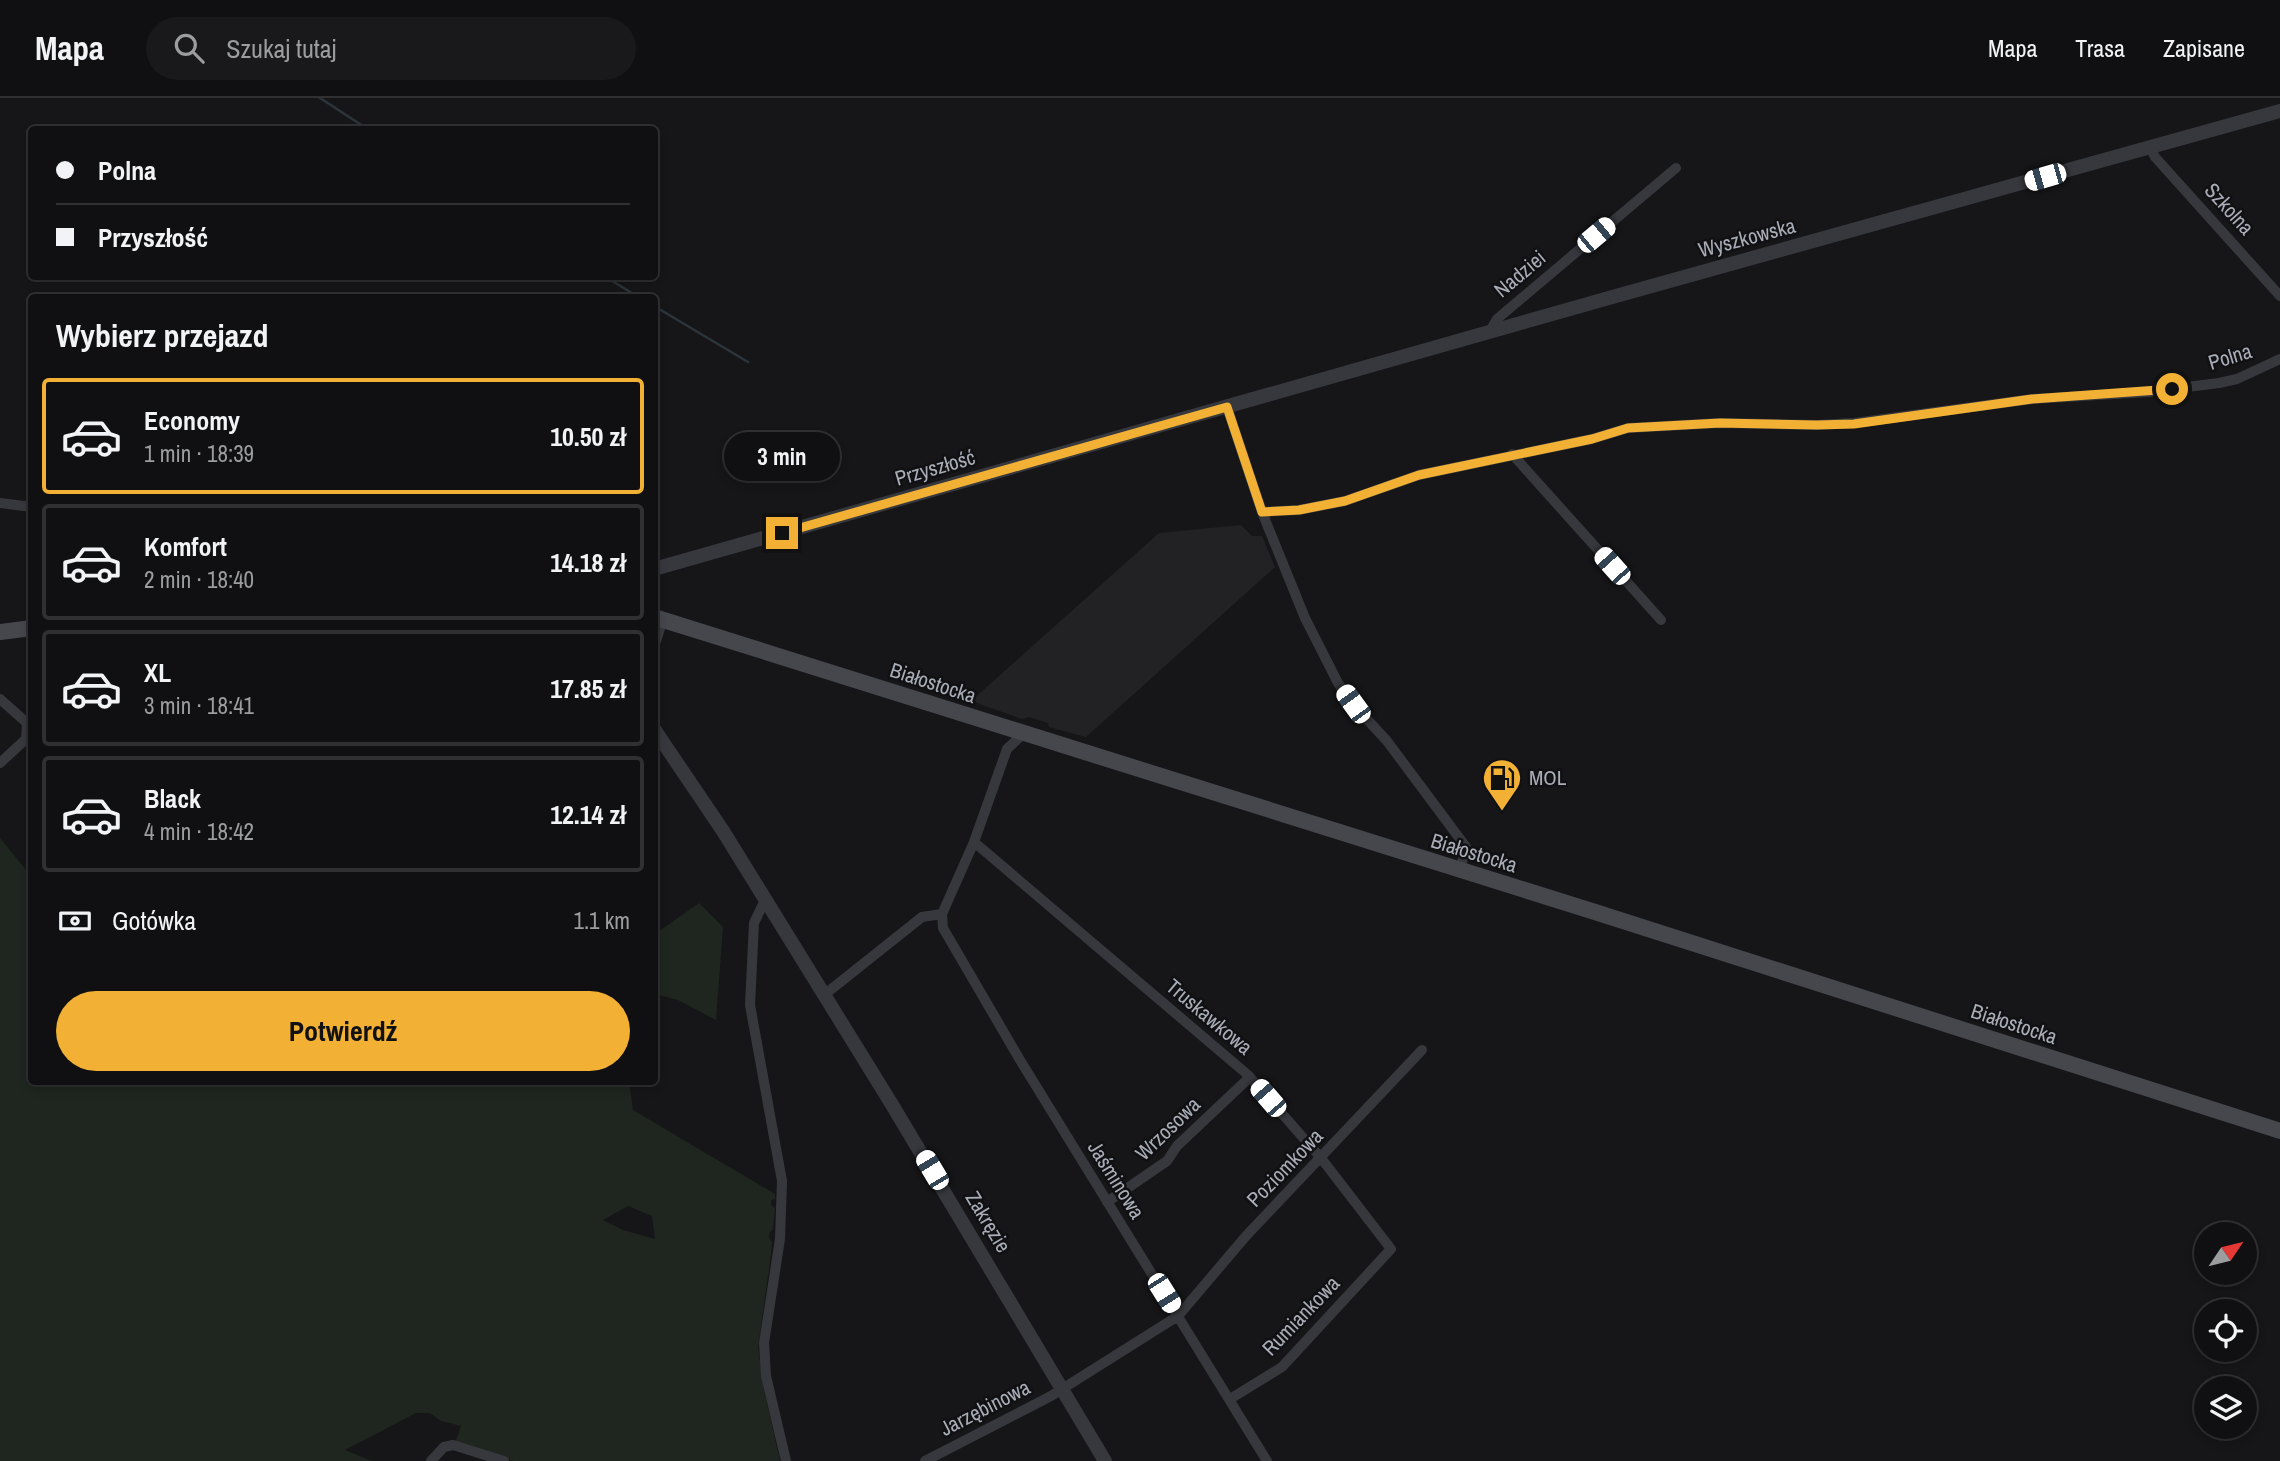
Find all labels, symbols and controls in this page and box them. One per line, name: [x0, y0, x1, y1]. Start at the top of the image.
search box: [146, 17, 636, 80]
text: Mapa: [35, 26, 104, 70]
icon: search: [170, 29, 208, 67]
text: Szukaj tutaj: [226, 31, 336, 66]
text: Mapa: [1988, 32, 2037, 64]
text: Trasa: [2075, 32, 2125, 64]
text: Zapisane: [2163, 32, 2245, 64]
text: Polna: [98, 153, 156, 188]
car: [2022, 161, 2069, 193]
street label: Szkolna: [2198, 176, 2261, 241]
street label: Wyszkowska: [1695, 211, 1799, 264]
car: [1574, 213, 1619, 257]
text: Przyszłość: [98, 220, 208, 255]
street label: Nadziei: [1488, 243, 1552, 304]
text: Wybierz przejazd: [56, 314, 268, 357]
street label: Polna: [2205, 336, 2256, 377]
route start: [2156, 373, 2188, 405]
text: Economy: [144, 403, 240, 438]
icon: car: [60, 405, 123, 468]
text: 10.50 zł: [550, 419, 626, 454]
callout: 3 min: [724, 432, 840, 480]
text: 1 min · 18:39: [144, 438, 254, 469]
text: 3 min: [757, 441, 807, 472]
street label: Przyszłość: [891, 442, 978, 493]
route end: [766, 517, 798, 549]
text: Komfort: [144, 529, 227, 564]
icon: car: [60, 531, 123, 594]
car: [1591, 543, 1634, 589]
text: 14.18 zł: [550, 545, 626, 580]
text: 2 min · 18:40: [144, 564, 254, 595]
text: XL: [144, 655, 171, 690]
street label: Białostocka: [886, 655, 980, 710]
icon: car: [60, 657, 123, 720]
text: 17.85 zł: [550, 671, 626, 706]
car: [1333, 681, 1374, 727]
text: 3 min · 18:41: [144, 690, 254, 721]
fuel station icon: MOL: [1481, 757, 1523, 812]
place label: MOL: [1529, 763, 1567, 792]
text: Black: [144, 781, 201, 816]
icon: car: [60, 783, 123, 846]
text: 12.14 zł: [550, 797, 626, 832]
text: 4 min · 18:42: [144, 816, 254, 847]
street label: Białostocka: [1427, 826, 1521, 880]
icon: cash: [56, 902, 94, 940]
text: Gotówka: [112, 903, 196, 938]
text: 1.1 km: [573, 905, 630, 936]
street label: Truskawkowa: [1160, 972, 1259, 1062]
button: Potwierdź: [56, 991, 630, 1071]
street label: Białostocka: [1967, 996, 2061, 1051]
car: [1247, 1075, 1290, 1121]
street label: Wrzosowa: [1129, 1090, 1207, 1167]
street label: Poziomkowa: [1240, 1122, 1330, 1213]
street label: Jaśminowa: [1081, 1135, 1152, 1225]
car: [913, 1147, 952, 1193]
street label: Zakręzie: [959, 1186, 1018, 1258]
north arrow: [2194, 1222, 2258, 1284]
map controls: [2194, 1222, 2257, 1439]
street label: Rumiankowa: [1255, 1269, 1346, 1362]
car: [1144, 1270, 1185, 1316]
button: locate: [2194, 1299, 2257, 1362]
street label: Jarzębinowa: [935, 1372, 1035, 1443]
button: layers: [2194, 1376, 2257, 1439]

